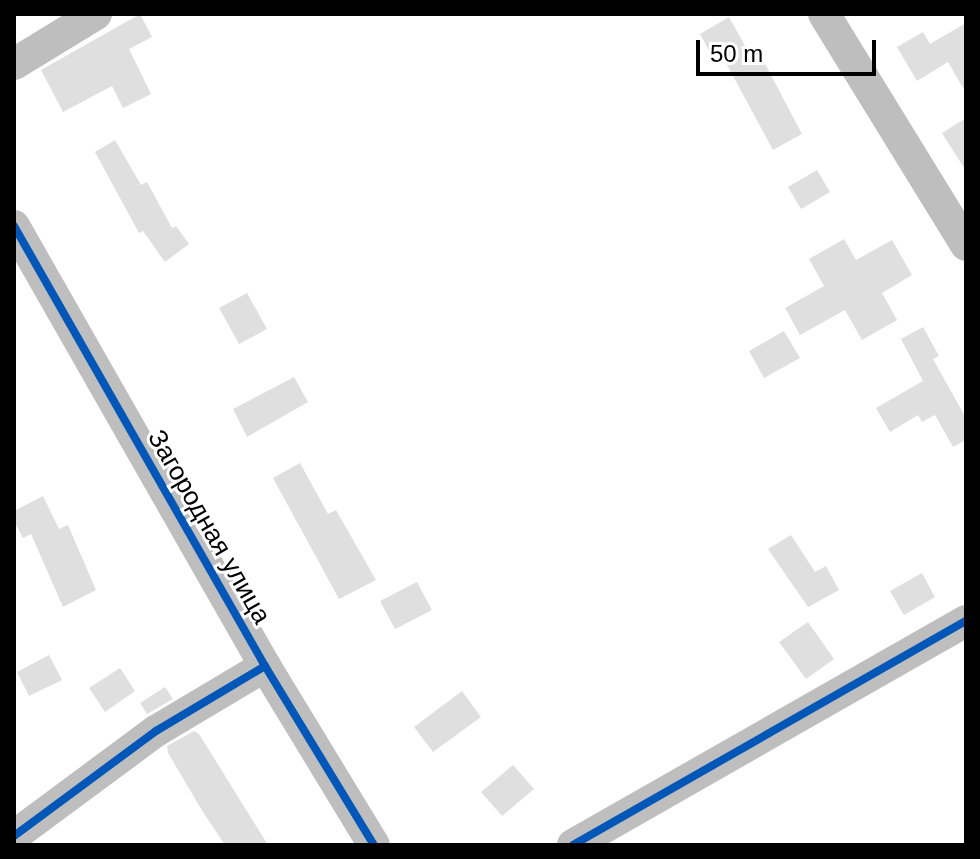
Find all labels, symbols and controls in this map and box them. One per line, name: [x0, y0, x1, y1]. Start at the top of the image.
scale bar: [700, 24, 880, 74]
text: 50 m: [710, 40, 763, 67]
street label: Загородная улица: [141, 425, 277, 629]

